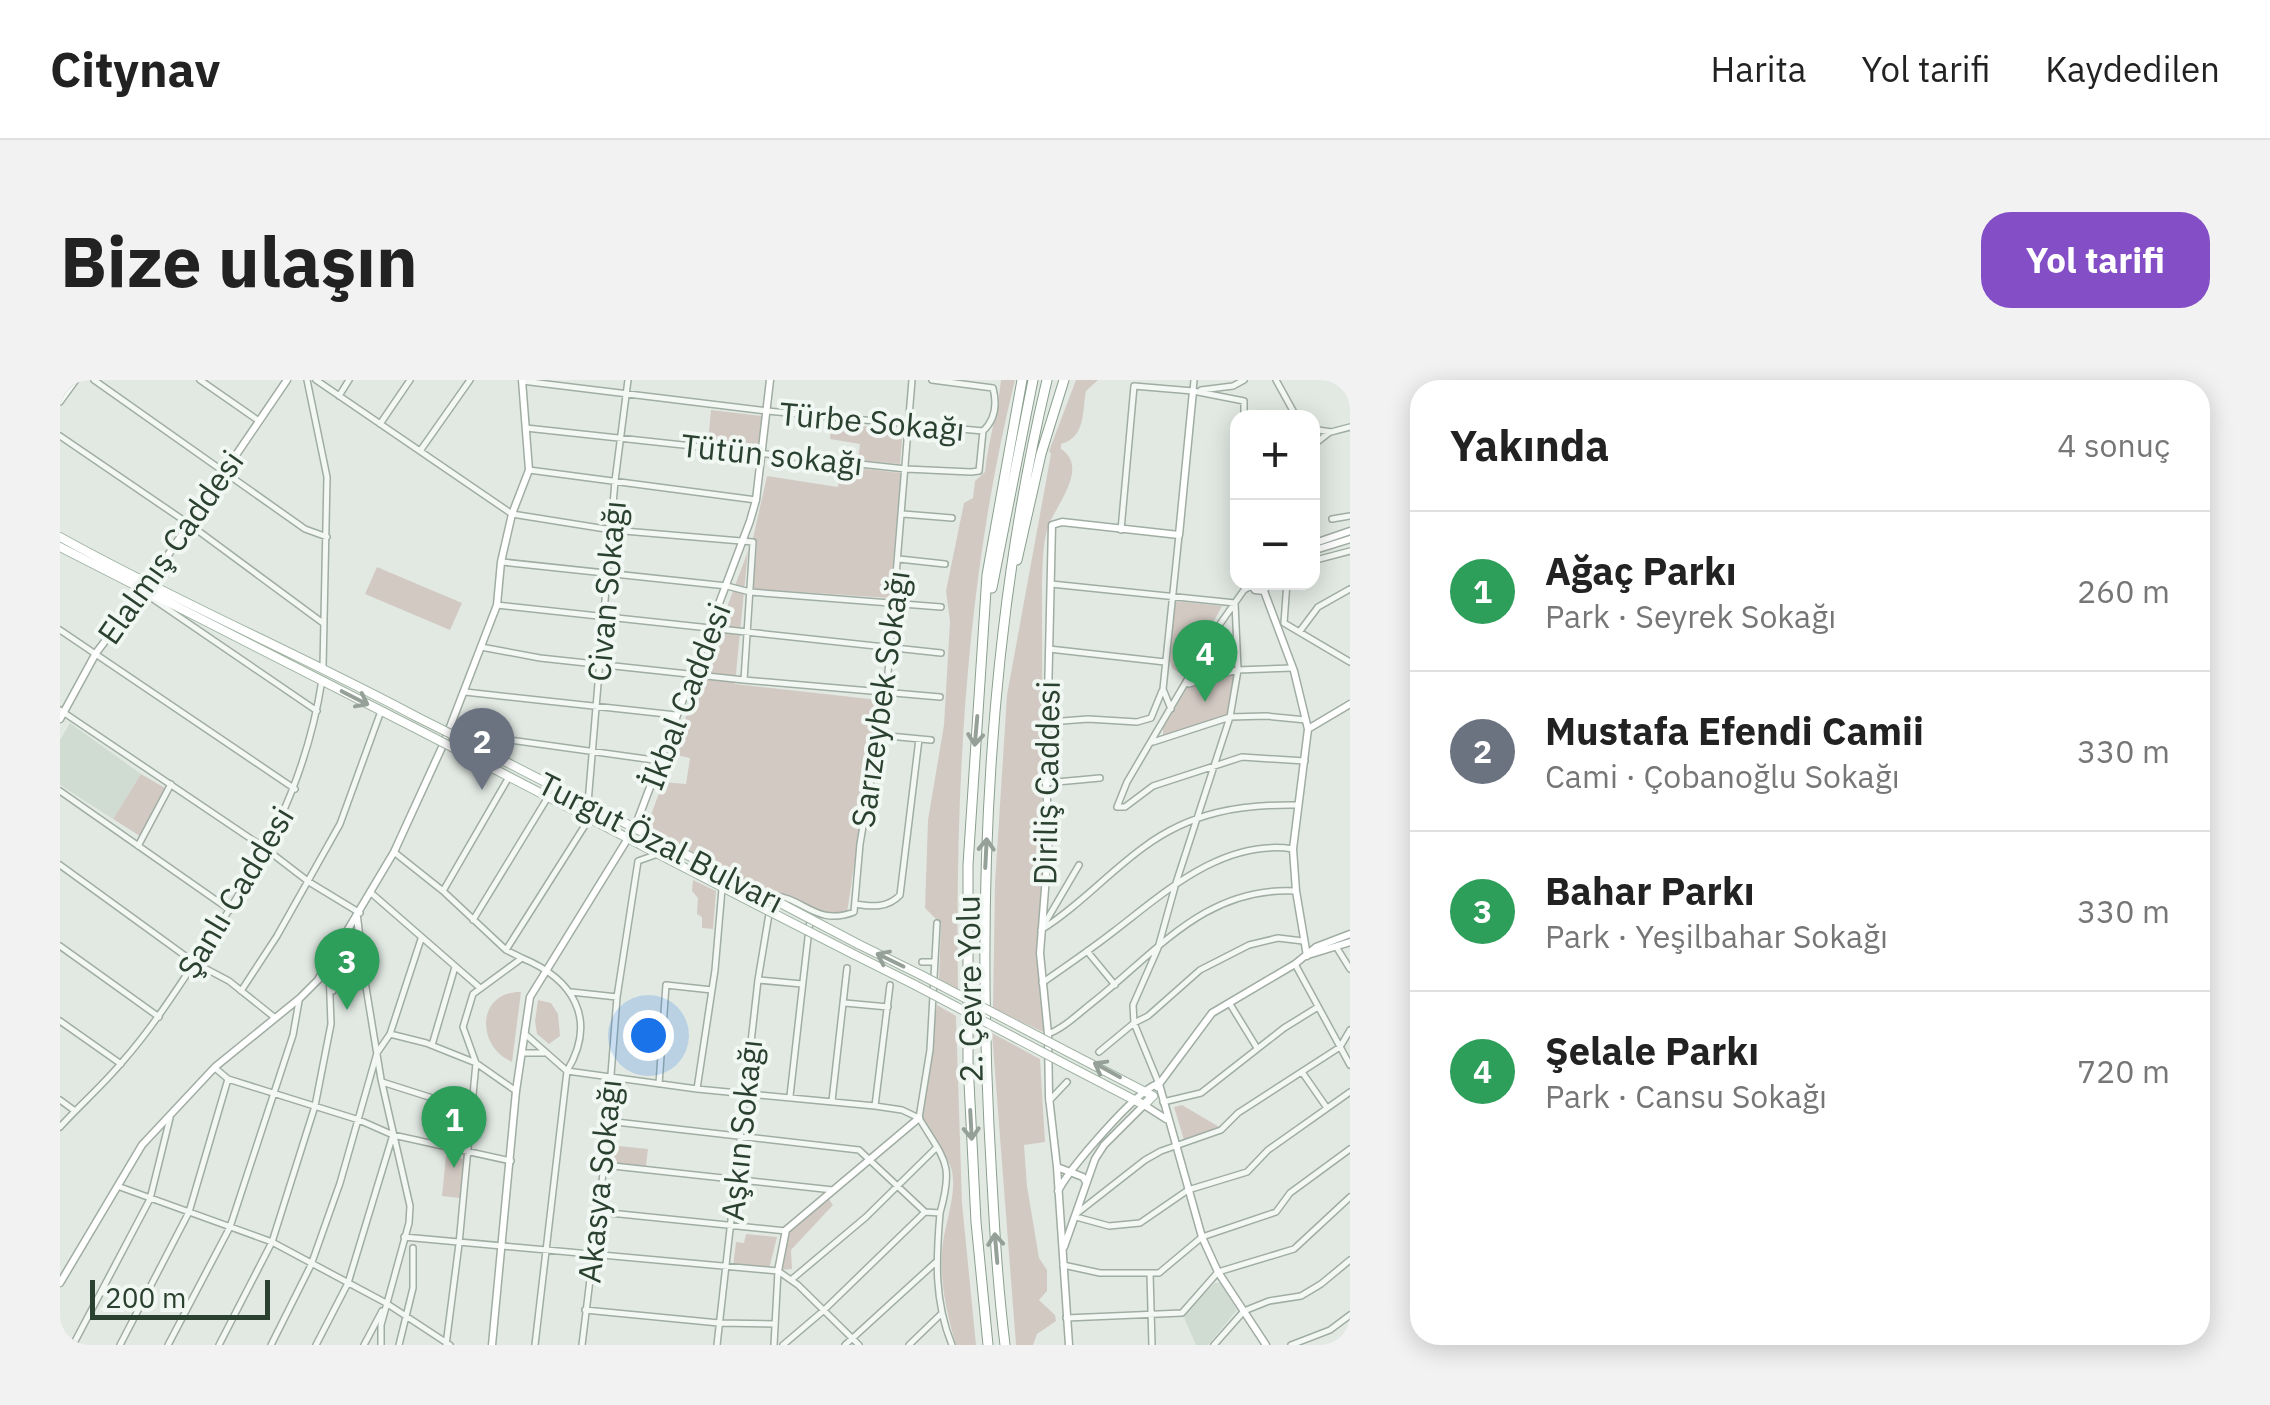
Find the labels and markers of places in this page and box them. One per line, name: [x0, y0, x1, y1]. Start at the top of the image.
pin: 4: [1172, 620, 1238, 702]
pin: 2: [450, 708, 514, 790]
pin: 3: [314, 928, 380, 1010]
pin: 1: [422, 1086, 486, 1168]

